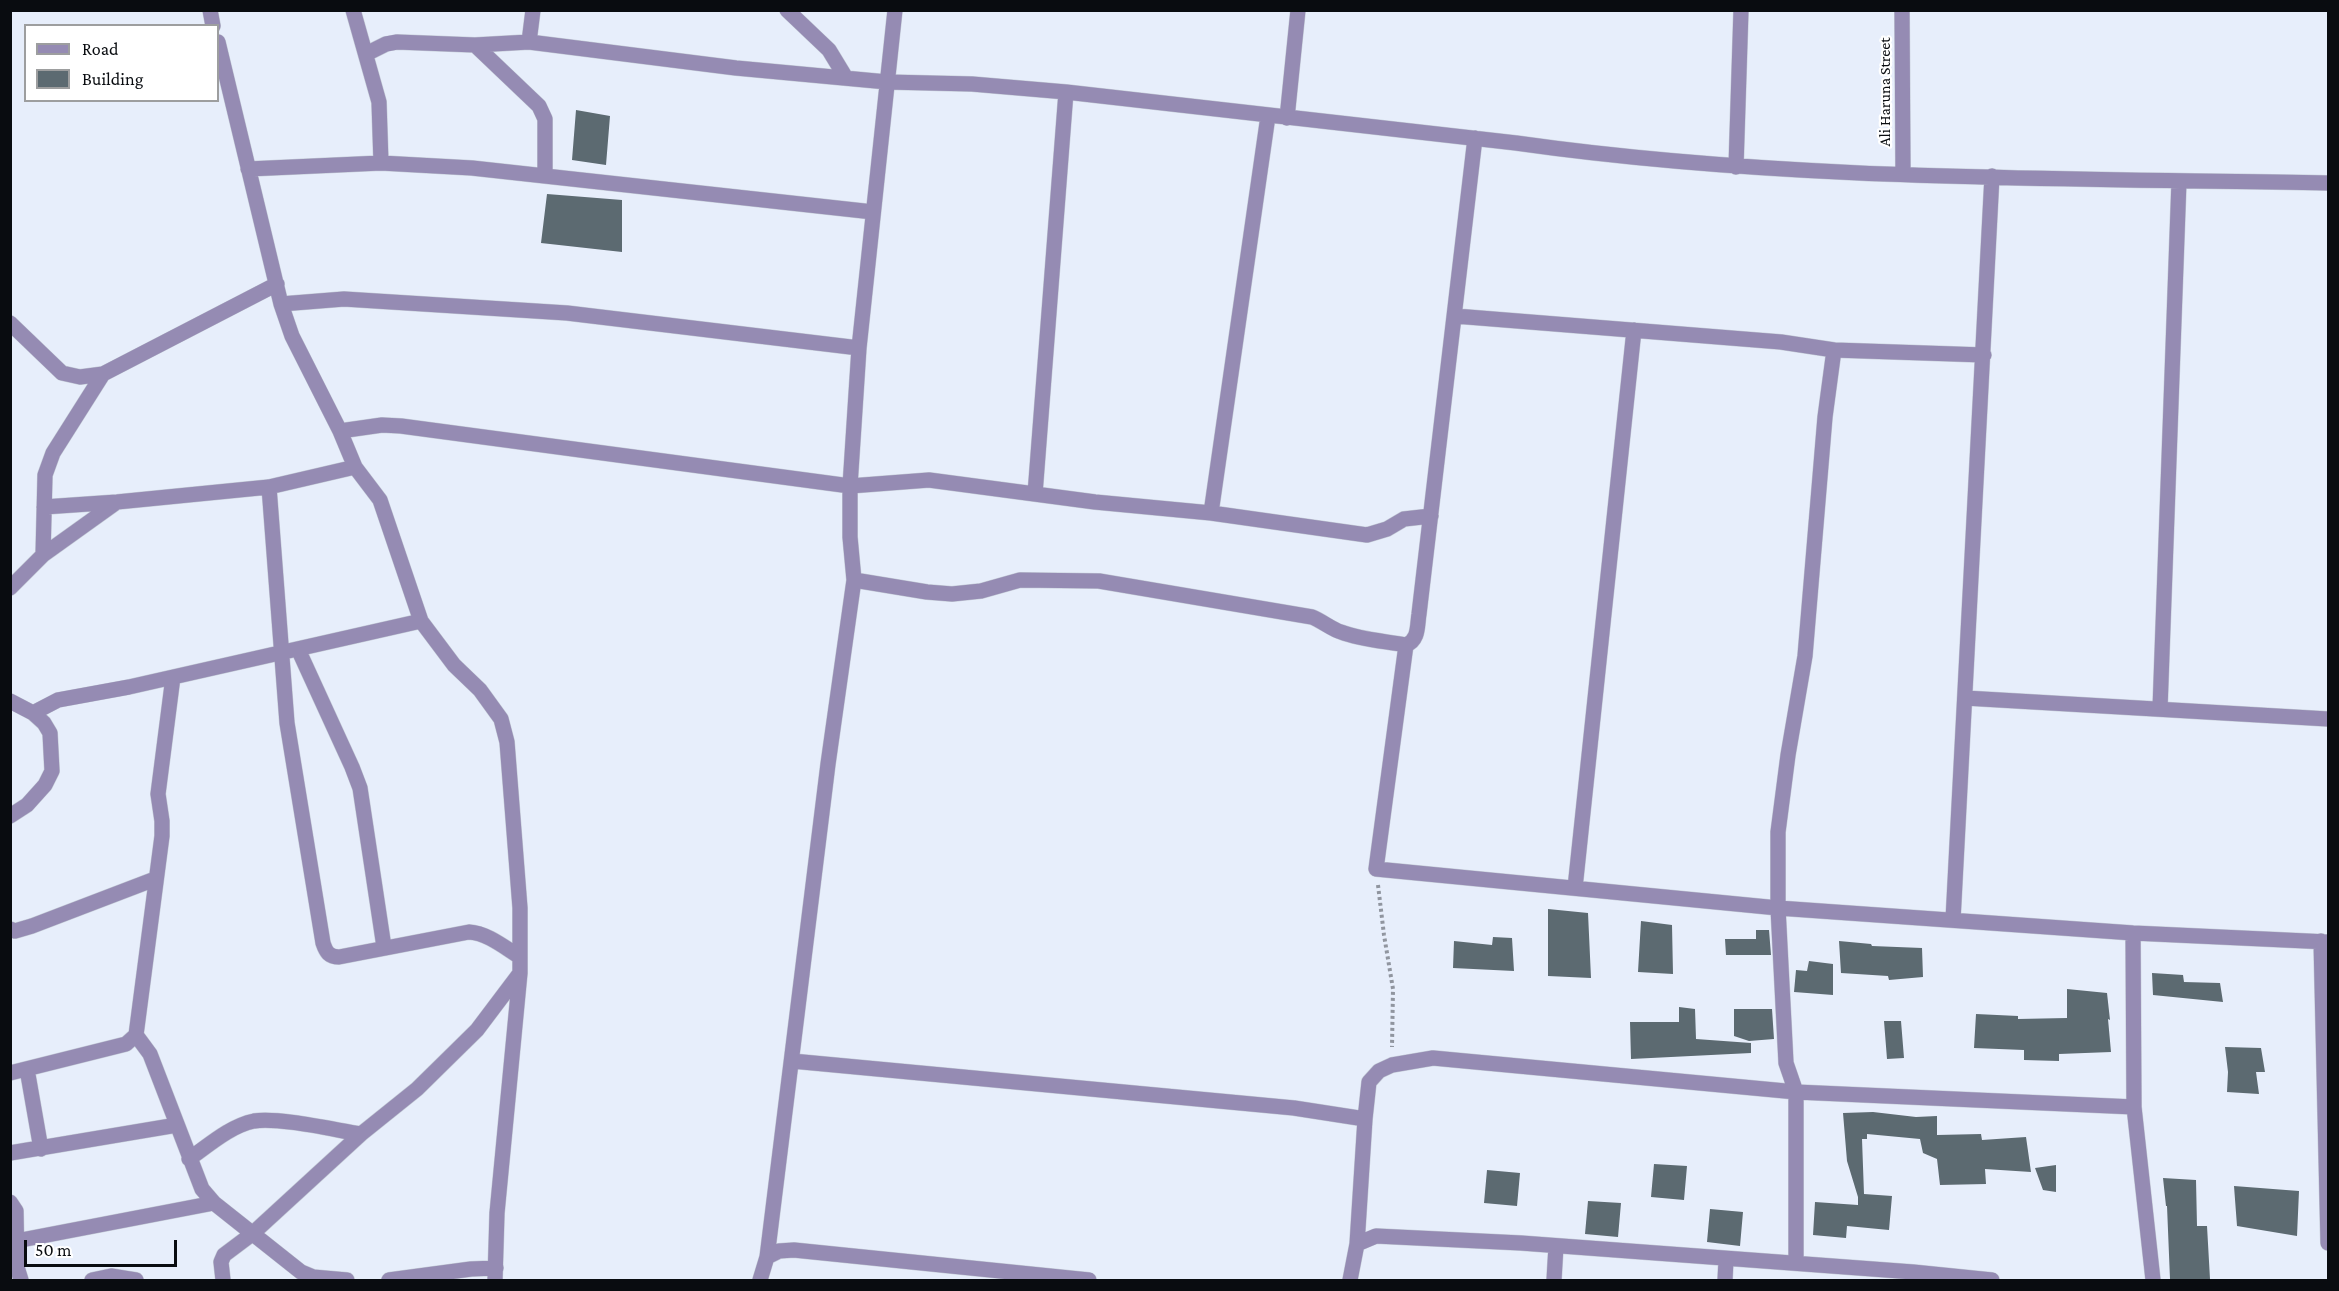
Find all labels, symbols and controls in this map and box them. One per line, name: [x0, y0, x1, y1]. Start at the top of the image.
legend: [24, 24, 219, 102]
street label: Ali Haruna Street: [1875, 37, 1895, 147]
text: Road: [82, 39, 119, 59]
text: Building: [82, 69, 143, 89]
scale bar: [27, 1228, 180, 1266]
text: 50 m: [35, 1240, 72, 1260]

